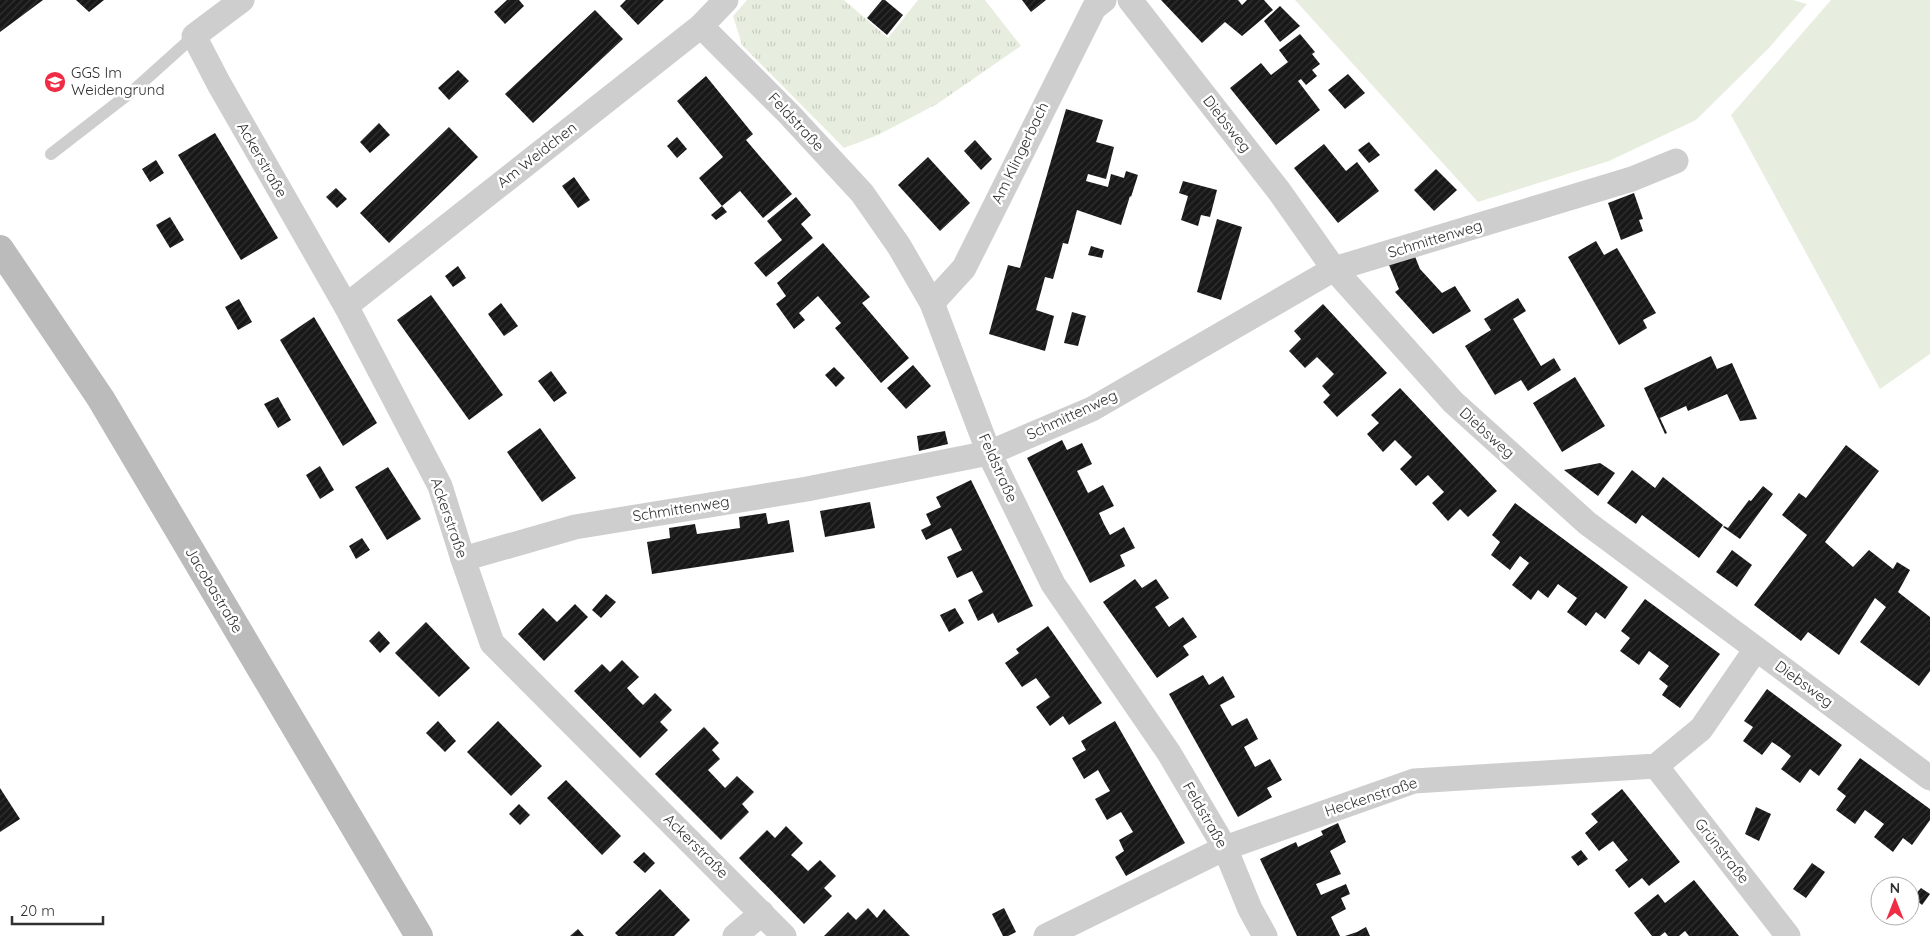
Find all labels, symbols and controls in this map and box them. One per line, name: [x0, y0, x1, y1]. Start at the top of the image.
place label: GGS Im Weidengrund: [71, 63, 165, 99]
school or university icon: GGS Im Weidengrund: [43, 70, 67, 94]
street label: Feldstraße: [764, 88, 828, 155]
street label: Diebsweg: [1199, 91, 1256, 156]
street label: Am Klingerbach: [987, 99, 1052, 207]
street label: Am Weidchen: [493, 118, 580, 192]
street label: Ackerstraße: [233, 119, 292, 201]
street label: Schmittenweg: [1385, 215, 1484, 262]
street label: Schmittenweg: [1023, 385, 1120, 444]
street label: Diebsweg: [1456, 403, 1519, 462]
street label: Feldstraße: [975, 430, 1022, 505]
street label: Ackerstraße: [427, 475, 472, 561]
street label: Schmittenweg: [631, 491, 731, 526]
street label: Jacobastraße: [181, 543, 248, 636]
street label: Diebsweg: [1771, 656, 1837, 711]
street label: Heckenstraße: [1322, 773, 1420, 820]
street label: Feldstraße: [1179, 778, 1232, 851]
street label: Ackerstraße: [660, 809, 733, 882]
street label: Grünstraße: [1691, 814, 1754, 887]
north arrow: [1870, 876, 1920, 926]
text: N: [1890, 879, 1900, 897]
scale bar: [12, 894, 104, 926]
text: 20 m: [20, 901, 55, 920]

